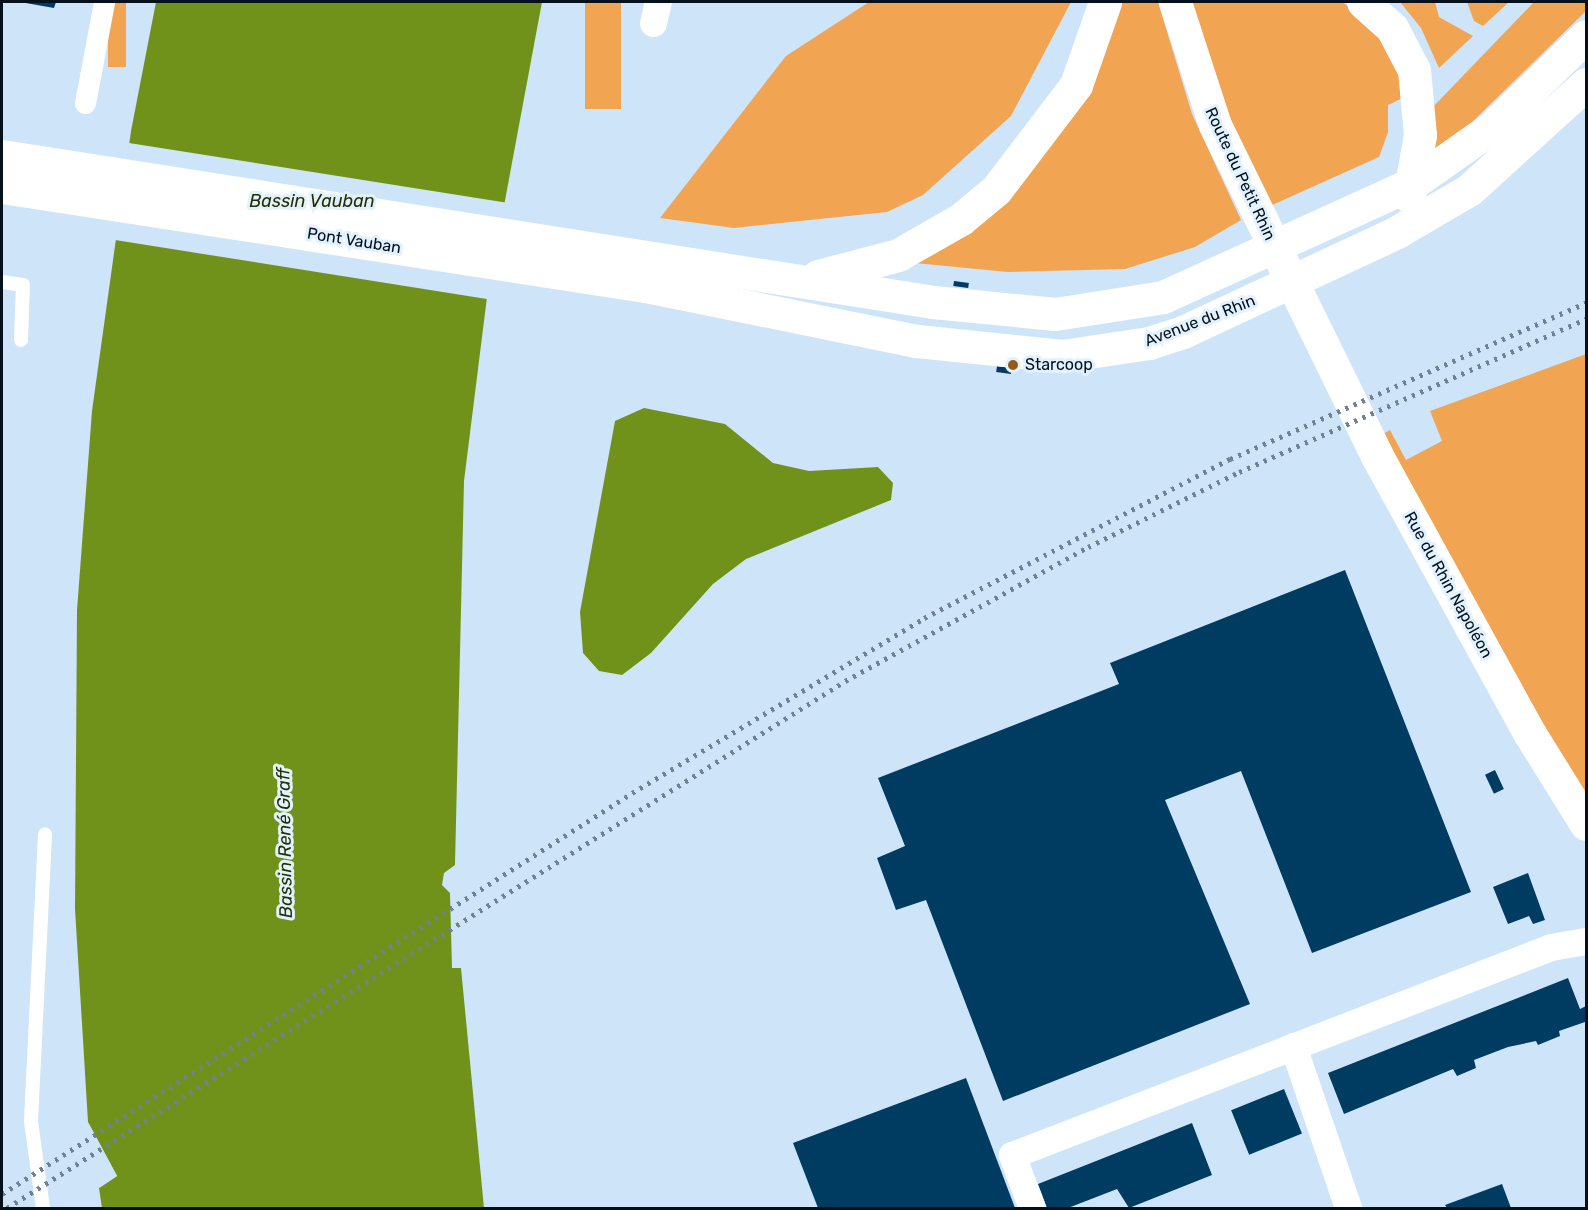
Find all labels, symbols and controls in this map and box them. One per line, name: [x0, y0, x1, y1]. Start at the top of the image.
street label: Route du Petit Rhin: [1201, 104, 1279, 244]
water label: Bassin Vauban: [249, 190, 375, 212]
street label: Pont Vauban: [305, 224, 403, 258]
street label: Avenue du Rhin: [1142, 291, 1258, 351]
place label: Starcoop: [1025, 355, 1093, 375]
marker: Starcoop: [1006, 358, 1020, 372]
street label: Rue du Rhin Napoléon: [1400, 509, 1496, 661]
water label: Bassin René Graff: [273, 768, 297, 918]

